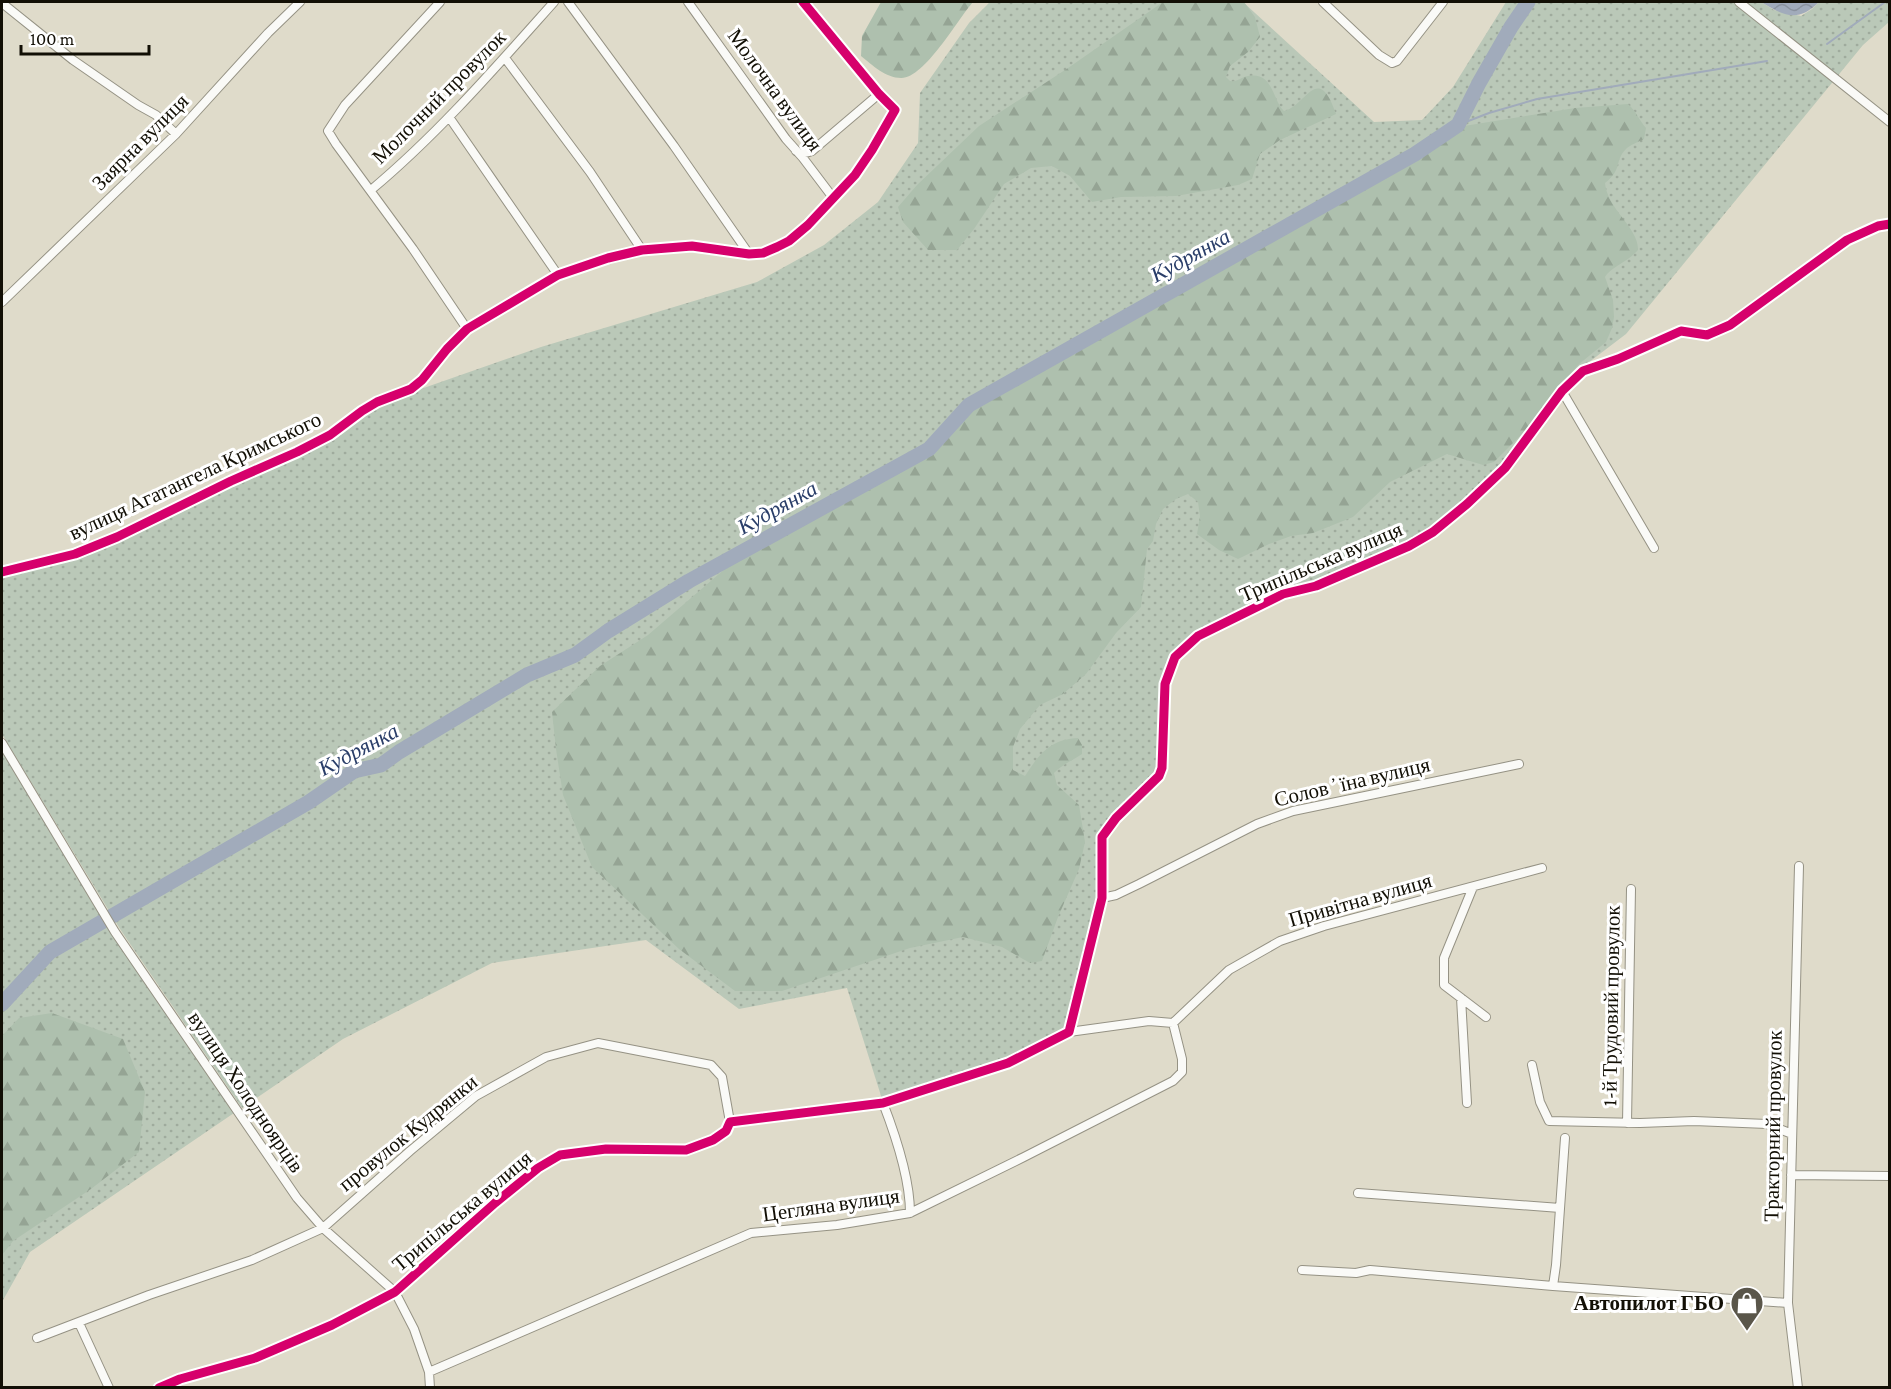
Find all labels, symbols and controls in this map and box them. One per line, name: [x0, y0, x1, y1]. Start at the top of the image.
scale bar: [21, 18, 148, 56]
street label: Молочна вулиця: [723, 24, 828, 156]
street label: Молочний провулок: [367, 25, 511, 169]
text: 100 m: [30, 29, 75, 49]
street label: Заярна вулиця: [87, 89, 193, 195]
water label: Кудрянка: [1145, 223, 1234, 288]
street label: вулиця Агатангела Кримського: [65, 407, 325, 545]
water label: Кудрянка: [732, 475, 821, 540]
street label: Трипільська вулиця: [1236, 517, 1406, 607]
water label: Кудрянка: [313, 718, 403, 781]
street label: Соловʼїна вулиця: [1272, 752, 1433, 812]
street label: Привітна вулиця: [1286, 868, 1435, 932]
street label: 1-й Трудовий провулок: [1597, 905, 1625, 1107]
street label: вулиця Холодноярців: [183, 1007, 309, 1177]
street label: Тракторний провулок: [1759, 1029, 1787, 1222]
street label: провулок Кудрянки: [334, 1070, 482, 1196]
street label: Трипільська вулиця: [388, 1146, 537, 1276]
street label: Цегляна вулиця: [761, 1183, 901, 1226]
shop icon: Автопилот ГБО: [1729, 1285, 1765, 1332]
place label: Автопилот ГБО: [1573, 1291, 1724, 1315]

